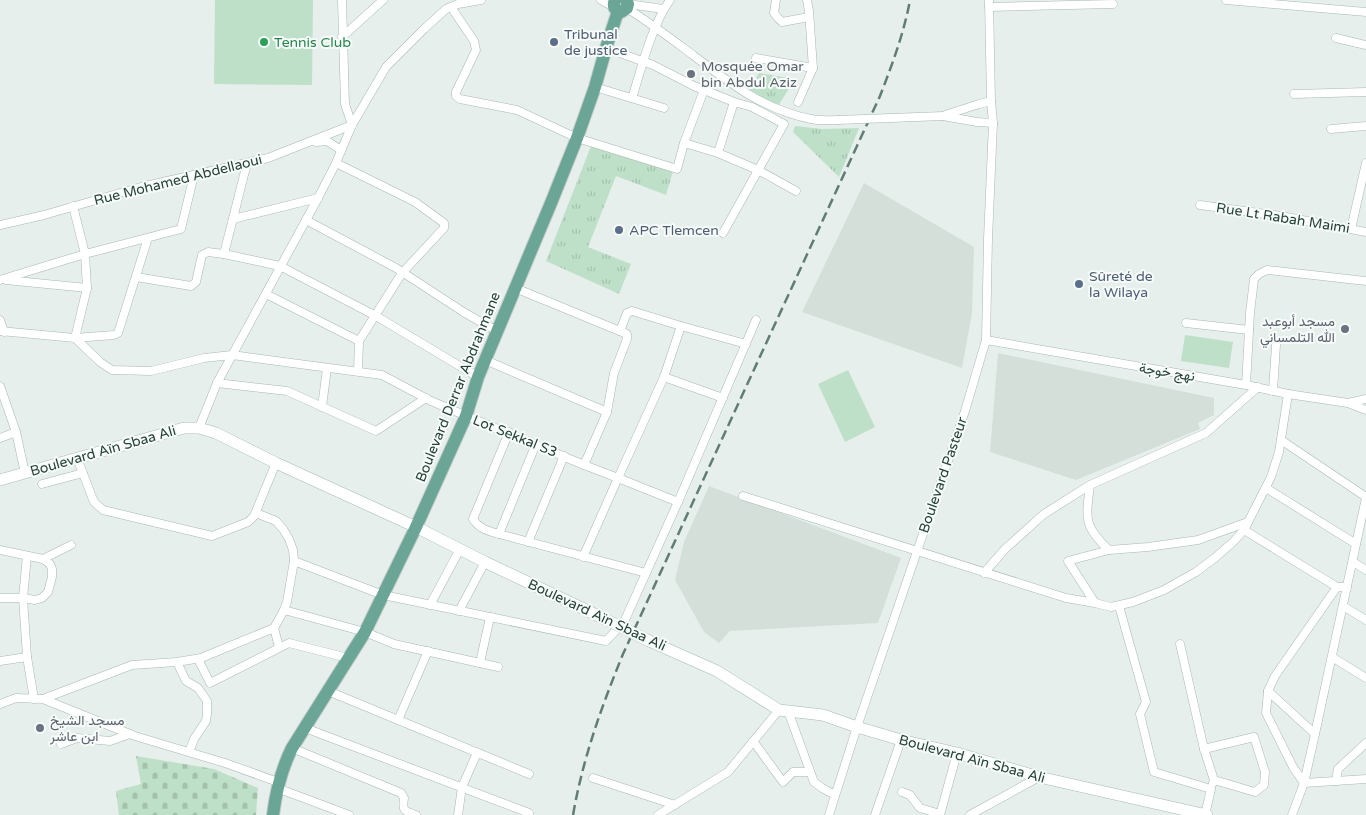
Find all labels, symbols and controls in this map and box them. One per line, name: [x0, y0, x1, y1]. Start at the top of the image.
place label: Tribunal de justice: [564, 26, 627, 59]
place label: Tennis Club: [274, 34, 351, 51]
marker: Tennis Club: [258, 36, 270, 48]
marker: Tribunal de justice: [548, 36, 560, 48]
place label: Mosquée Omar bin Abdul Aziz: [701, 58, 804, 91]
marker: Mosquée Omar bin Abdul Aziz: [685, 68, 697, 80]
street label: Rue Mohamed Abdellaoui: [92, 151, 264, 209]
street label: Rue Lt Rabah Maimi: [1215, 199, 1351, 237]
place label: APC Tlemcen: [629, 222, 719, 239]
marker: APC Tlemcen: [613, 224, 625, 236]
place label: Sûreté de la Wilaya: [1089, 268, 1153, 301]
marker: Sûreté de la Wilaya: [1073, 278, 1085, 290]
street label: Boulevard Derrar Abdrahmane: [412, 289, 504, 485]
place label: مسجد أبوعبد الله التلمساني: [1260, 313, 1335, 349]
marker: مسجد أبوعبد الله التلمساني: [1339, 323, 1351, 335]
street label: نهج خوجة: [1137, 359, 1196, 387]
street label: Lot Sekkal S3: [470, 411, 560, 461]
street label: Boulevard Pasteur: [915, 414, 971, 535]
street label: Boulevard Aïn Sbaa Ali: [28, 422, 178, 480]
street label: Boulevard Aïn Sbaa Ali: [525, 575, 669, 655]
place label: مسجد الشيخ ابن عاشر: [49, 712, 124, 745]
marker: مسجد الشيخ ابن عاشر: [34, 722, 46, 734]
street label: Boulevard Aïn Sbaa Ali: [897, 731, 1047, 787]

